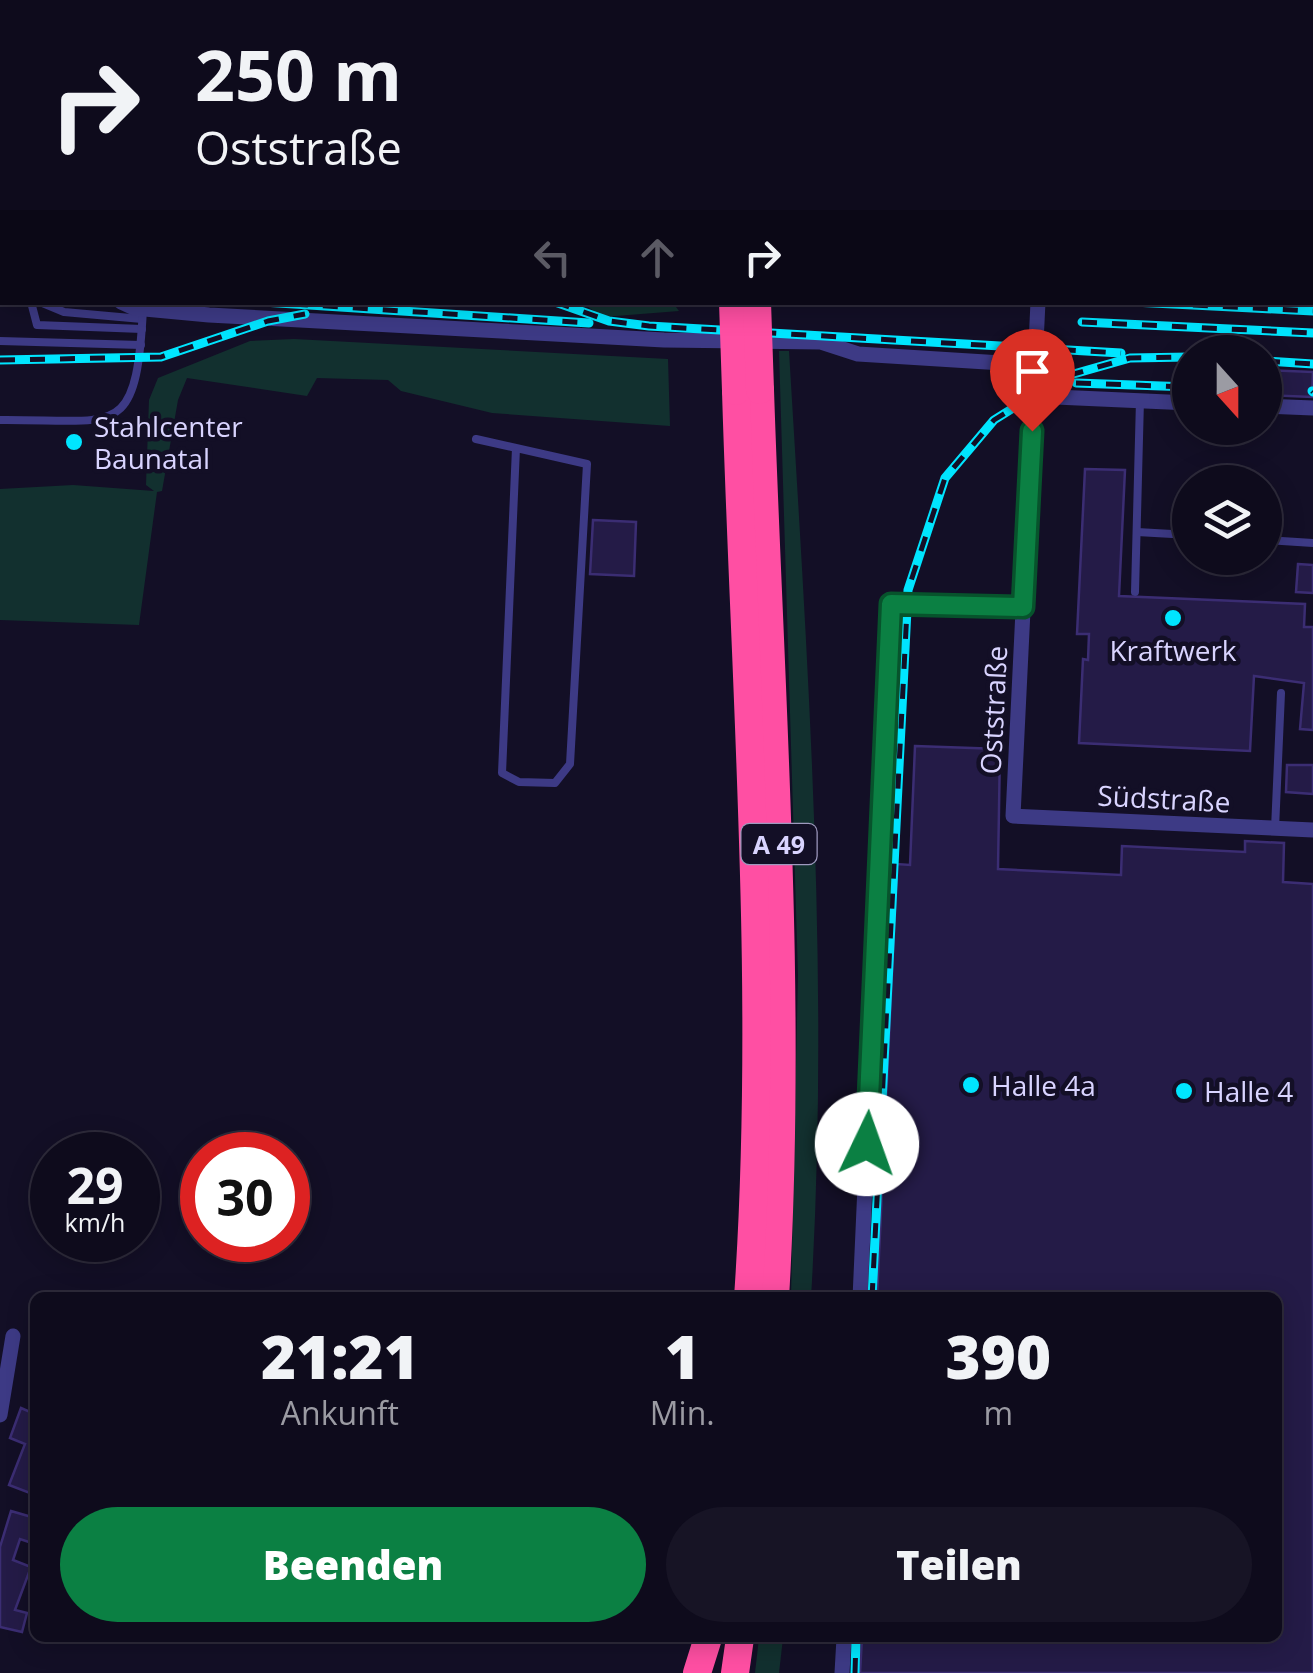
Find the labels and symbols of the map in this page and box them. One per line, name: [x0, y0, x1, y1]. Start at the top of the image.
pin: [990, 329, 1075, 432]
north arrow: [1172, 335, 1282, 445]
place label: Stahlcenter Baunatal: [94, 407, 243, 477]
marker: Stahlcenter Baunatal: [63, 431, 85, 453]
marker: Kraftwerk: [1162, 607, 1184, 629]
place label: Kraftwerk: [1109, 631, 1237, 669]
street label: Oststraße: [971, 645, 1015, 775]
street label: Südstraße: [1097, 776, 1231, 820]
road number: A 49: [742, 824, 816, 864]
place label: Halle 4a: [991, 1066, 1096, 1104]
place label: Halle 4: [1204, 1072, 1293, 1110]
marker: Halle 4a: [960, 1074, 982, 1096]
marker: Halle 4: [1173, 1080, 1195, 1102]
position arrow: [815, 1092, 919, 1196]
speed limit sign: 30: [180, 1132, 310, 1262]

